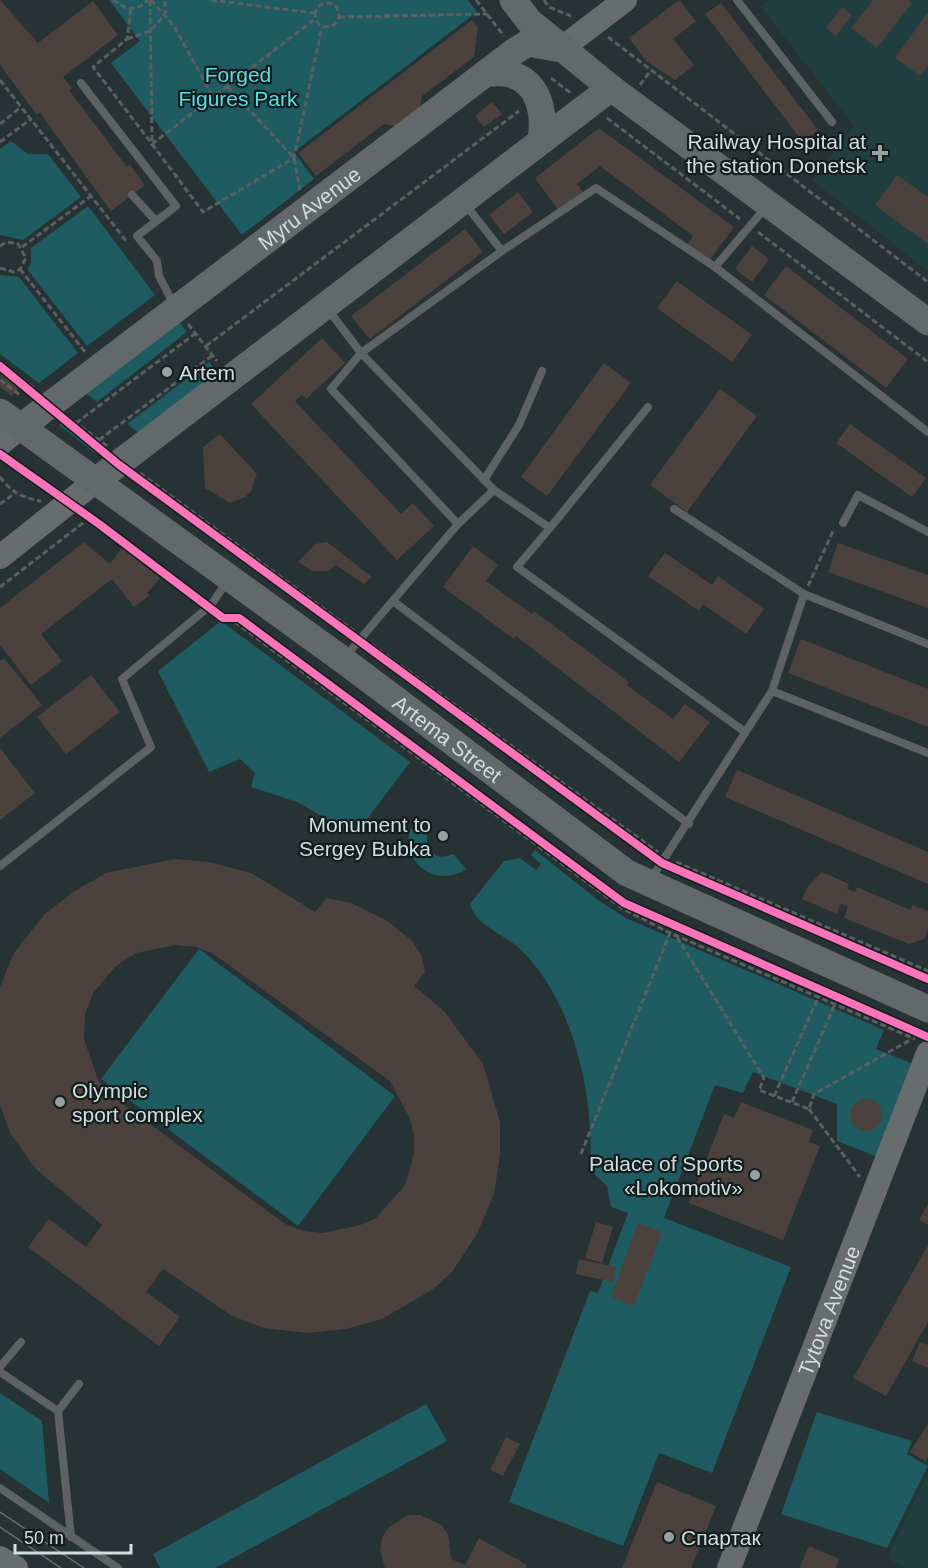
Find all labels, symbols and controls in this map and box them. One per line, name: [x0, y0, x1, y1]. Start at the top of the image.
park label: Forged Figures Park: [178, 63, 298, 110]
place label: Railway Hospital at the station Donetsk: [686, 130, 866, 177]
marker: Railway Hospital at the station Donetsk: [871, 144, 889, 162]
street label: Myru Avenue: [253, 162, 365, 254]
place label: Artem: [179, 361, 235, 384]
marker: Artem: [160, 365, 174, 379]
street label: Artema Street: [389, 690, 506, 787]
place label: Monument to Sergey Bubka: [299, 813, 431, 860]
marker: Monument to Sergey Bubka: [436, 829, 450, 843]
place label: Olympic sport complex: [72, 1079, 203, 1126]
marker: Olympic sport complex: [53, 1095, 67, 1109]
place label: Palace of Sports «Lokomotiv»: [589, 1152, 743, 1199]
marker: Palace of Sports «Lokomotiv»: [748, 1168, 762, 1182]
street label: Tytova Avenue: [793, 1242, 864, 1379]
scale bar: [15, 1517, 130, 1555]
place label: Спартак: [681, 1526, 761, 1549]
text: 50 m: [24, 1528, 64, 1548]
marker: Спартак: [662, 1530, 676, 1544]

